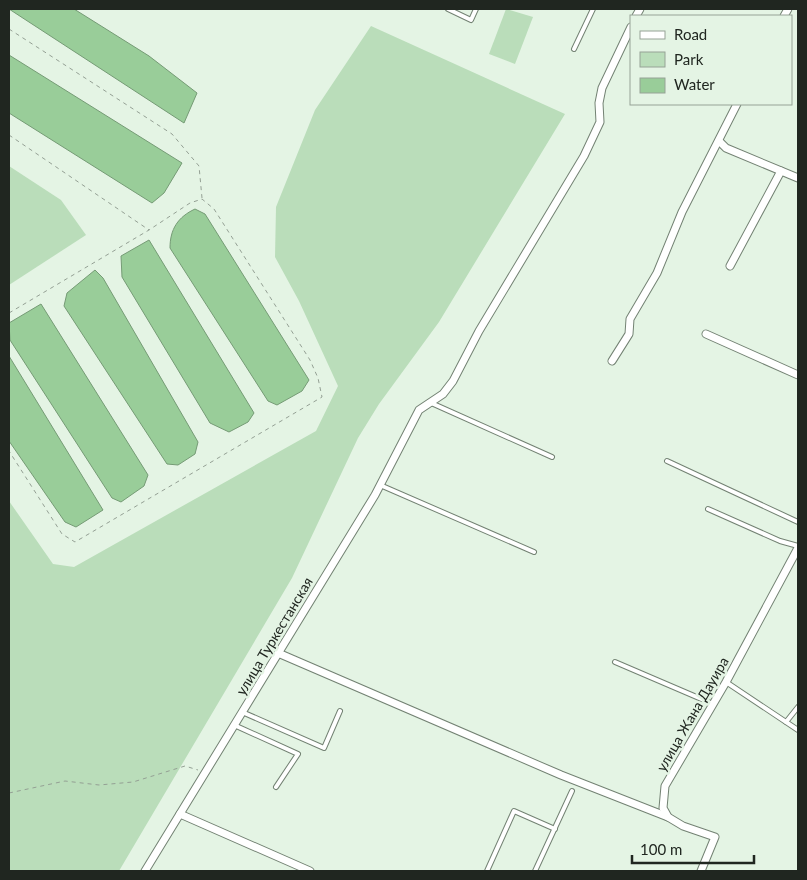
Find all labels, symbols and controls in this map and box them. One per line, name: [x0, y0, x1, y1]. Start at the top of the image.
legend: [630, 15, 792, 105]
text: Road: [674, 25, 707, 43]
text: Park: [674, 50, 704, 68]
text: Water: [674, 75, 715, 93]
street label: улица Туркестанская: [232, 574, 316, 698]
street label: улица Жана Дауира: [652, 654, 732, 774]
scale bar: [632, 832, 754, 864]
text: 100 m: [640, 840, 682, 858]

